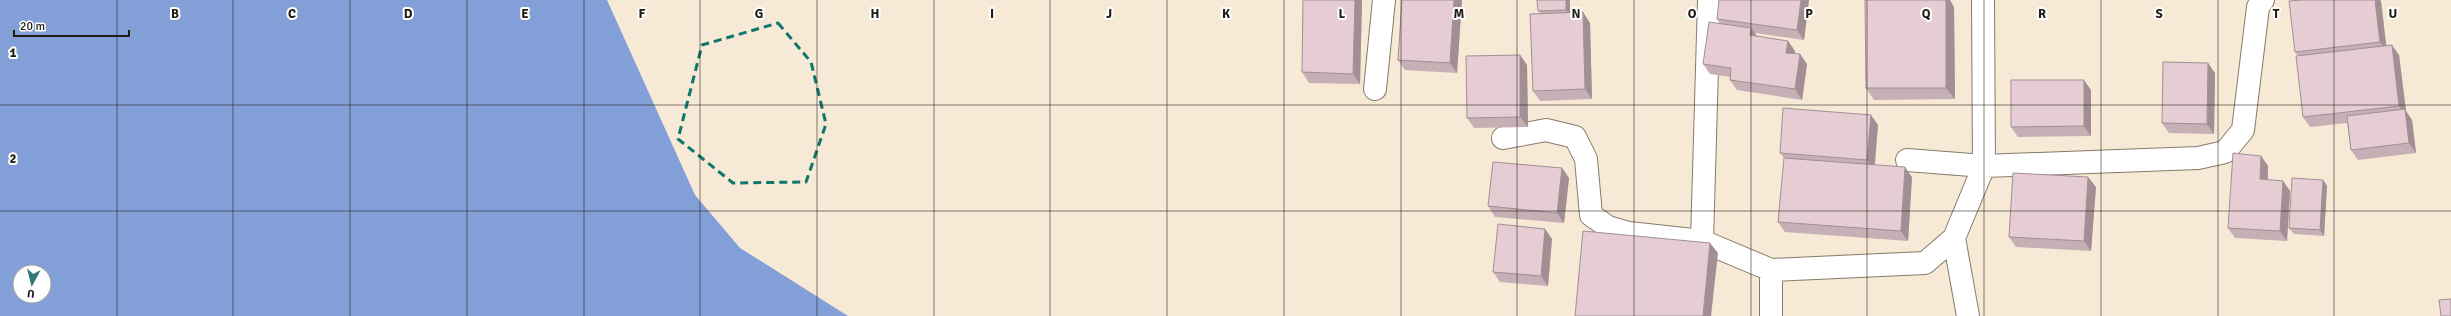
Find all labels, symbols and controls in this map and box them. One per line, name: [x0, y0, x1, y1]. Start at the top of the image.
text: B: [171, 6, 179, 22]
text: C: [288, 6, 296, 22]
text: D: [404, 6, 413, 22]
text: E: [521, 6, 529, 22]
text: F: [639, 6, 646, 22]
text: G: [755, 6, 763, 22]
text: H: [871, 6, 879, 22]
text: I: [990, 6, 994, 22]
text: J: [1106, 6, 1112, 22]
text: K: [1222, 6, 1230, 22]
text: L: [1339, 6, 1346, 22]
text: M: [1454, 6, 1465, 22]
text: N: [1571, 6, 1581, 22]
text: O: [1688, 6, 1697, 22]
text: P: [1805, 6, 1813, 22]
text: Q: [1922, 6, 1931, 22]
text: R: [2038, 6, 2046, 22]
text: S: [2155, 6, 2163, 22]
text: T: [2273, 6, 2280, 22]
text: U: [2389, 6, 2397, 22]
scale bar: [14, 12, 129, 38]
text: 20 m: [20, 19, 45, 34]
text: 1: [9, 45, 17, 61]
text: 2: [9, 151, 17, 167]
north arrow: [12, 264, 52, 304]
text: U: [26, 287, 35, 300]

